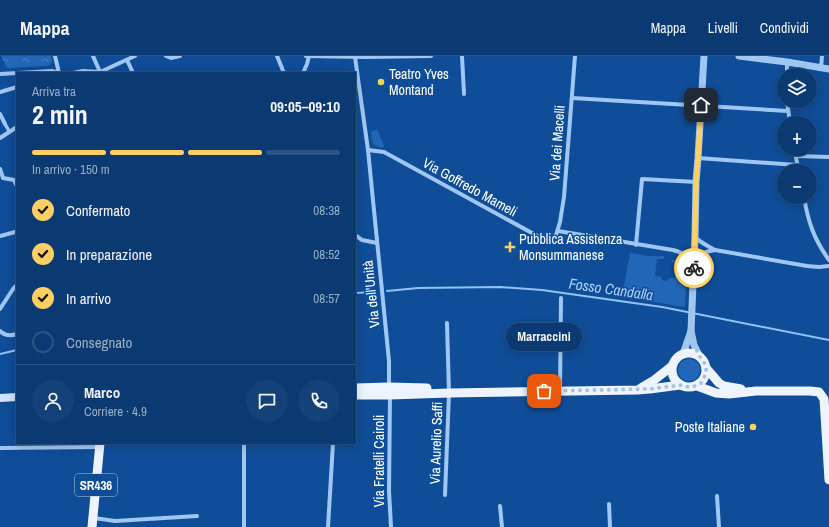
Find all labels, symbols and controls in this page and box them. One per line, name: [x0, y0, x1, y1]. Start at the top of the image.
text: Mappa: [20, 15, 69, 41]
text: Mappa: [651, 19, 686, 37]
text: Livelli: [708, 19, 738, 37]
text: Condividi: [760, 19, 809, 37]
place label: Teatro Yves Montand: [389, 65, 449, 99]
map controls: [777, 68, 817, 204]
button: layers: [777, 68, 817, 108]
marker: Teatro Yves Montand: [376, 77, 386, 87]
text: Arriva tra: [32, 83, 76, 100]
pin: [684, 88, 718, 122]
icon: home: [690, 94, 712, 116]
text: 09:05–09:10: [270, 96, 340, 117]
text: 2 min: [32, 97, 88, 132]
street label: Via dei Macelli: [545, 105, 569, 181]
button: +: [777, 116, 817, 156]
street label: Via Goffredo Mameli: [419, 154, 521, 220]
text: In arrivo · 150 m: [32, 161, 110, 178]
button: −: [777, 164, 817, 204]
icon: check: [32, 199, 54, 221]
text: Confermato: [66, 200, 130, 221]
text: 08:38: [313, 202, 340, 219]
place label: Pubblica Assistenza Monsummanese: [519, 230, 623, 264]
marker: Pubblica Assistenza Monsummanese: [504, 241, 516, 253]
icon: check: [32, 243, 54, 265]
text: In preparazione: [66, 244, 152, 265]
text: 08:52: [313, 246, 340, 263]
courier: [674, 248, 714, 288]
icon: bike: [683, 257, 705, 279]
street label: Via dell'Unità: [358, 259, 383, 329]
water label: Fosso Candalla: [567, 273, 655, 305]
icon: check: [32, 287, 54, 309]
text: In arrivo: [66, 288, 111, 309]
text: 08:57: [313, 290, 340, 307]
callout: Marraccini: [506, 323, 582, 351]
text: Marraccini: [517, 328, 571, 345]
text: Consegnato: [66, 332, 132, 353]
pin: [527, 374, 561, 408]
button: person: [32, 380, 74, 422]
button: chat: [246, 380, 288, 422]
button: phone: [298, 380, 340, 422]
icon: bag: [533, 380, 555, 402]
text: Marco: [84, 382, 120, 403]
street label: Via Aurelio Saffi: [426, 401, 446, 485]
text: Corriere · 4.9: [84, 403, 147, 420]
street label: Via Fratelli Cairoli: [370, 415, 388, 507]
place label: Poste Italiane: [675, 418, 745, 436]
marker: Poste Italiane: [748, 422, 758, 432]
road number: SR436: [75, 474, 117, 496]

